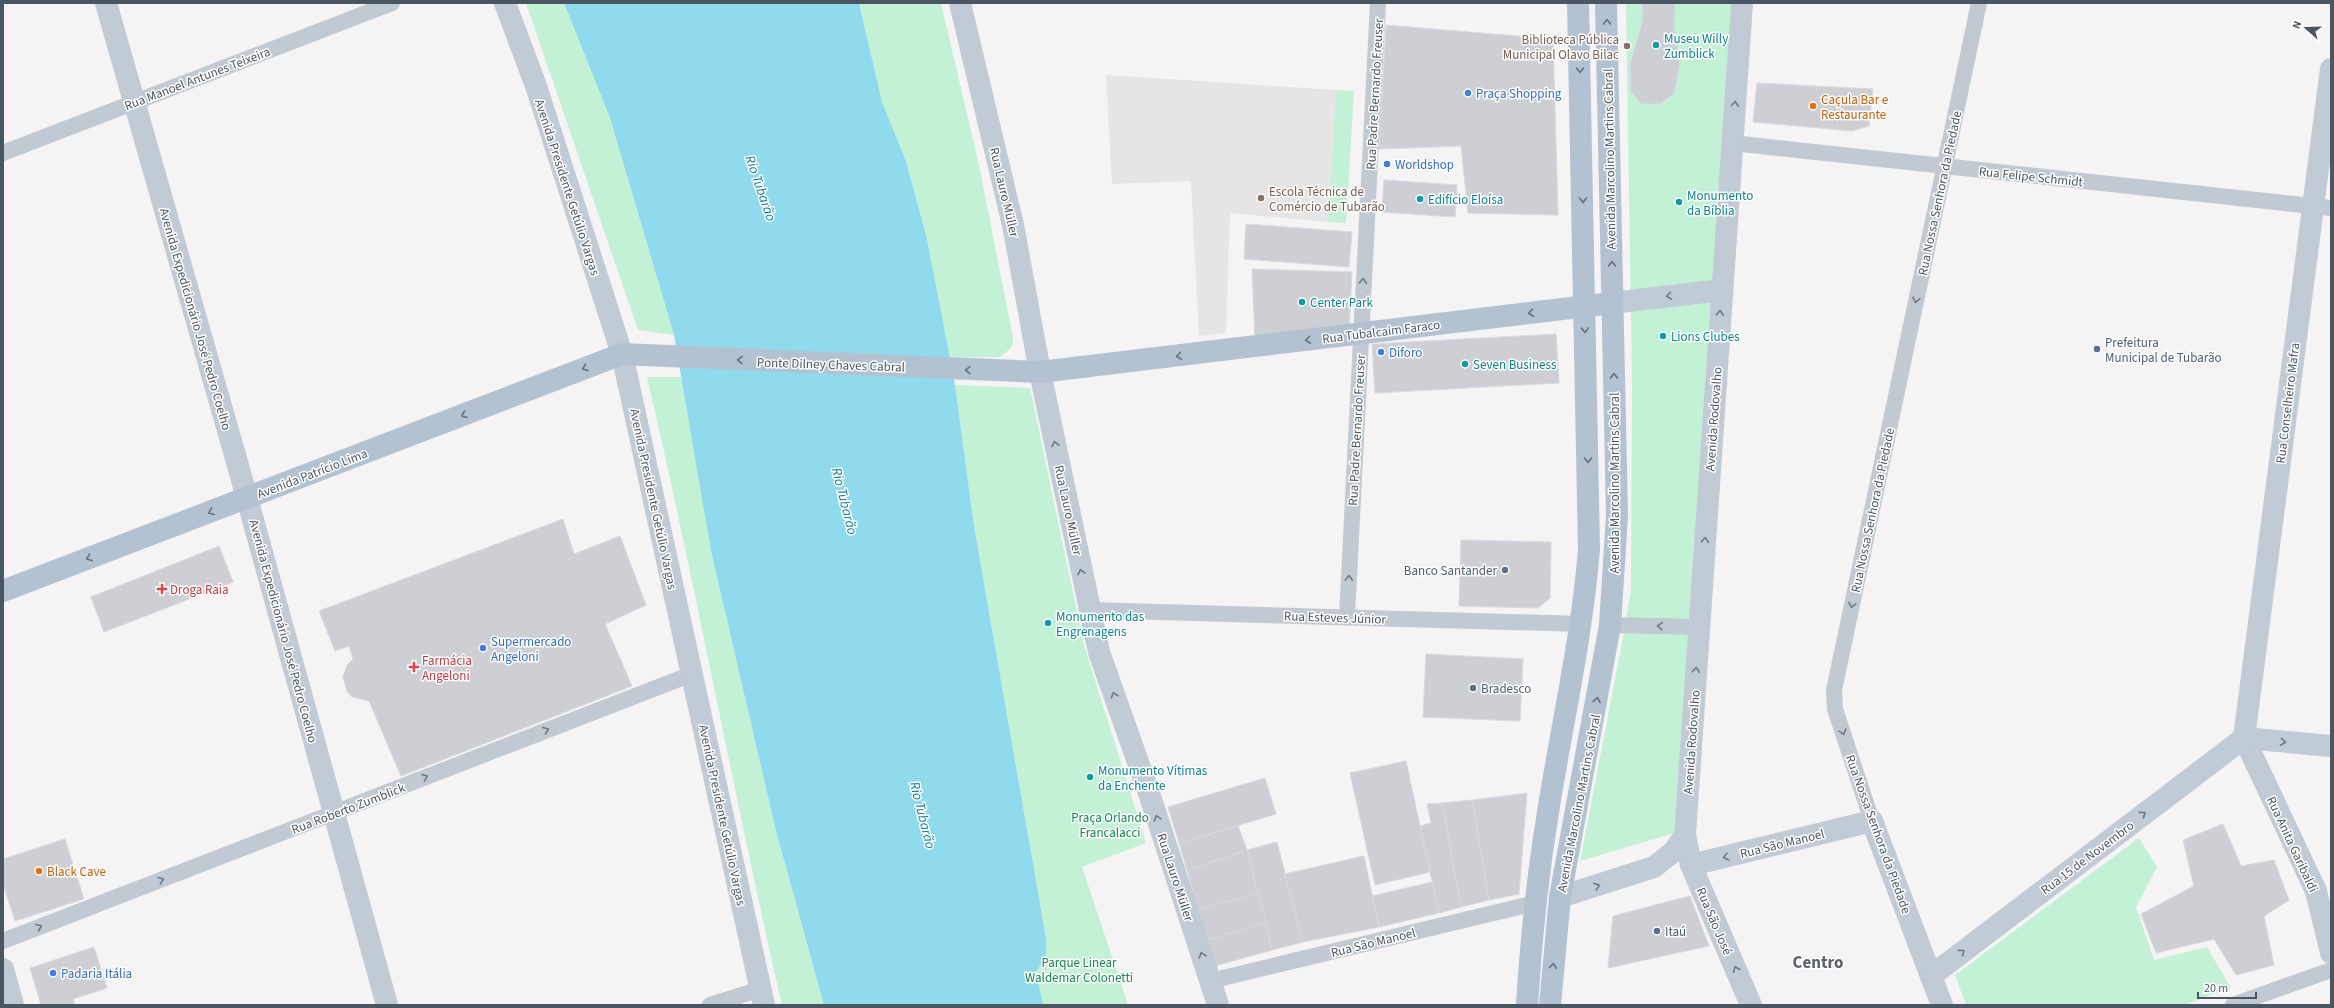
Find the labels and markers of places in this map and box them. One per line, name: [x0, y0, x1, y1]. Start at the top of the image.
place label: Museu Willy Zumblick: [1664, 30, 1728, 63]
place label: Biblioteca Pública Municipal Olavo Bilac: [1503, 31, 1619, 64]
marker: Museu Willy Zumblick: [1651, 40, 1661, 50]
marker: Biblioteca Pública Municipal Olavo Bilac: [1622, 41, 1632, 51]
place label: Praça Shopping: [1476, 85, 1562, 103]
marker: Praça Shopping: [1463, 88, 1473, 98]
place label: Caçula Bar e Restaurante: [1821, 91, 1888, 124]
marker: Caçula Bar e Restaurante: [1808, 101, 1818, 111]
place label: Worldshop: [1395, 156, 1454, 174]
marker: Worldshop: [1382, 159, 1392, 169]
place label: Escola Técnica de Comércio de Tubarão: [1269, 183, 1385, 216]
place label: Monumento da Bíblia: [1687, 187, 1753, 220]
place label: Edifício Eloísa: [1428, 191, 1503, 209]
marker: Escola Técnica de Comércio de Tubarão: [1256, 193, 1266, 203]
marker: Edifício Eloísa: [1415, 194, 1425, 204]
marker: Monumento da Bíblia: [1674, 197, 1684, 207]
place label: Center Park: [1310, 294, 1374, 312]
marker: Center Park: [1297, 297, 1307, 307]
place label: Lions Clubes: [1671, 328, 1740, 346]
marker: Lions Clubes: [1658, 331, 1668, 341]
place label: Prefeitura Municipal de Tubarão: [2105, 334, 2222, 367]
place label: Diforo: [1389, 344, 1422, 362]
marker: Prefeitura Municipal de Tubarão: [2092, 344, 2102, 354]
marker: Diforo: [1376, 347, 1386, 357]
place label: Seven Business: [1473, 356, 1557, 374]
marker: Seven Business: [1460, 359, 1470, 369]
place label: Banco Santander: [1404, 562, 1497, 580]
marker: Banco Santander: [1500, 565, 1510, 575]
place label: Droga Raia: [170, 581, 229, 599]
marker: Droga Raia: [157, 584, 167, 594]
place label: Monumento das Engrenagens: [1056, 608, 1145, 641]
marker: Monumento das Engrenagens: [1043, 618, 1053, 628]
place label: Supermercado Angeloni: [491, 633, 571, 666]
marker: Supermercado Angeloni: [478, 643, 488, 653]
place label: Farmácia Angeloni: [422, 652, 472, 685]
marker: Farmácia Angeloni: [409, 662, 419, 672]
place label: Bradesco: [1481, 680, 1531, 698]
marker: Bradesco: [1468, 683, 1478, 693]
place label: Monumento Vítimas da Enchente: [1098, 762, 1208, 795]
marker: Monumento Vítimas da Enchente: [1085, 772, 1095, 782]
place label: Black Cave: [47, 863, 106, 881]
marker: Black Cave: [34, 866, 44, 876]
place label: Itaú: [1665, 923, 1686, 941]
marker: Itaú: [1652, 926, 1662, 936]
place label: Padaria Itália: [61, 965, 132, 983]
marker: Padaria Itália: [48, 968, 58, 978]

